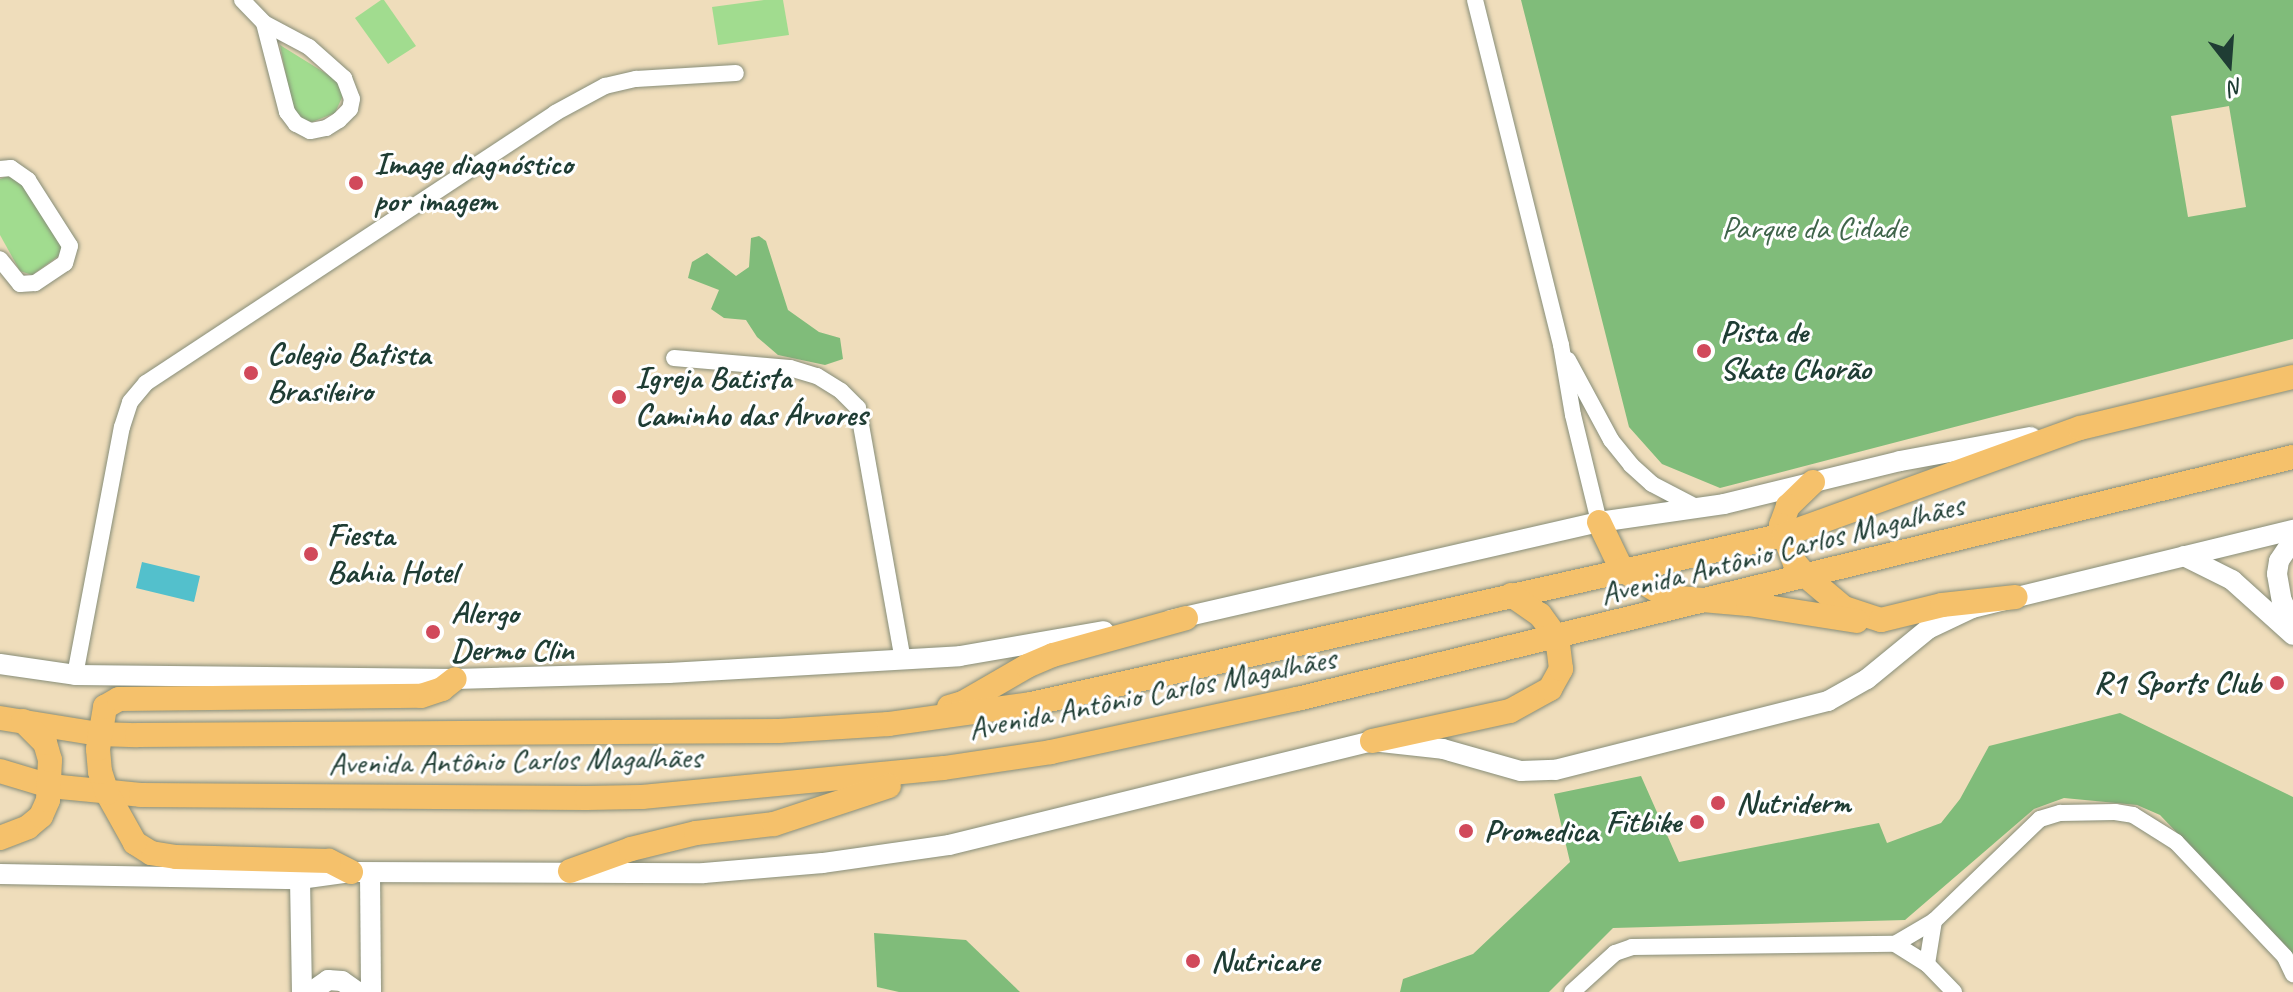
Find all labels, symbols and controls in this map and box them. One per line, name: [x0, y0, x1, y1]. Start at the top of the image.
north arrow: [2189, 24, 2269, 104]
text: N: [2225, 72, 2247, 102]
place label: Image diagnóstico por imagem: [374, 146, 571, 221]
marker: Image diagnóstico por imagem: [345, 172, 367, 194]
park label: Parque da Cidade: [1722, 209, 1906, 247]
place label: Pista de Skate Chorão: [1720, 314, 1870, 389]
place label: Colegio Batista Brasileiro: [267, 336, 431, 411]
marker: Pista de Skate Chorão: [1695, 342, 1713, 360]
place label: Igreja Batista Caminho das Árvores: [635, 360, 867, 435]
marker: Colegio Batista Brasileiro: [242, 364, 260, 382]
marker: Igreja Batista Caminho das Árvores: [610, 388, 628, 406]
street label: Avenida Antônio Carlos Magalhães: [1596, 486, 1968, 614]
place label: Fiesta Bahia Hotel: [327, 517, 457, 592]
marker: Fiesta Bahia Hotel: [302, 545, 320, 563]
place label: Alergo Dermo Clin: [451, 595, 573, 670]
marker: Alergo Dermo Clin: [422, 621, 444, 643]
street label: Avenida Antônio Carlos Magalhães: [964, 639, 1340, 749]
place label: R1 Sports Club: [2094, 664, 2261, 702]
marker: R1 Sports Club: [2268, 674, 2286, 692]
street label: Avenida Antônio Carlos Magalhães: [327, 739, 703, 783]
place label: Nutriderm: [1736, 784, 1851, 822]
marker: Nutriderm: [1707, 792, 1729, 814]
place label: Fitbike: [1606, 803, 1681, 841]
place label: Promedica: [1484, 812, 1597, 850]
marker: Fitbike: [1688, 813, 1706, 831]
marker: Promedica: [1455, 820, 1477, 842]
place label: Nutricare: [1211, 942, 1319, 980]
marker: Nutricare: [1182, 950, 1204, 972]

